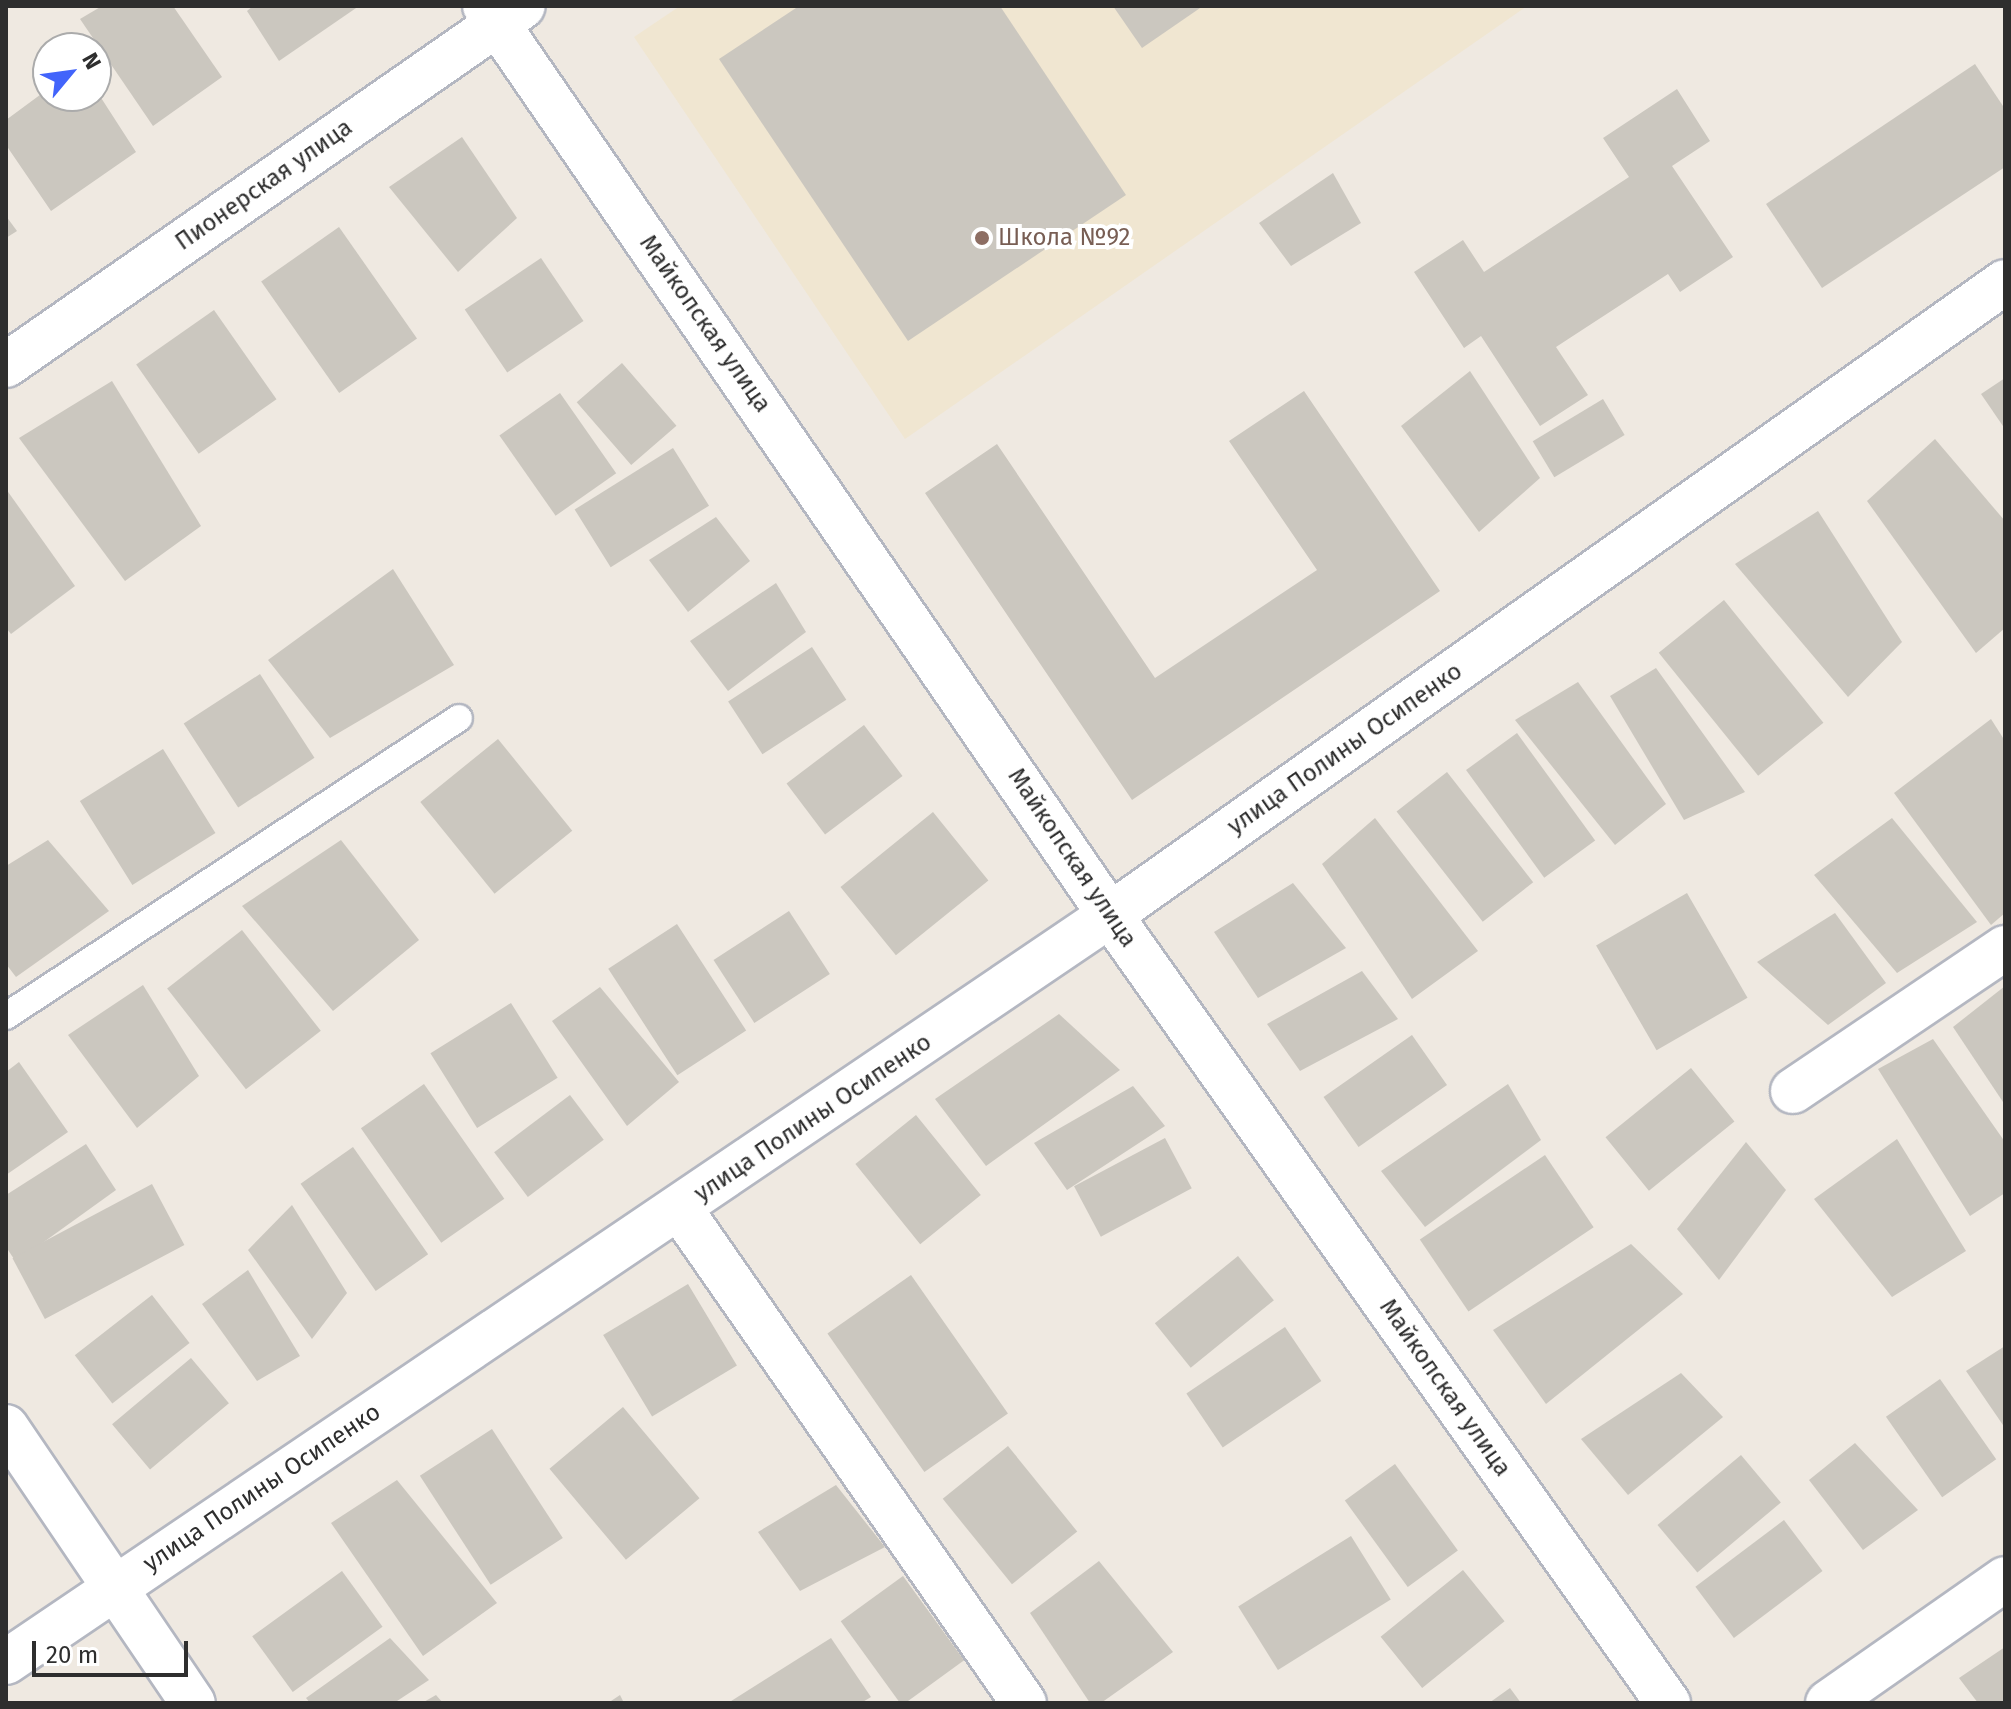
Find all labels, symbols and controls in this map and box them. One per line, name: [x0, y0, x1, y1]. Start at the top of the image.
north arrow: [32, 32, 112, 112]
text: N: [76, 48, 107, 74]
street label: Пионерская улица: [170, 113, 358, 257]
place label: Школа №92: [998, 224, 1130, 252]
marker: Школа №92: [973, 229, 991, 247]
street label: Майкопская улица: [633, 230, 777, 418]
street label: улица Полины Осипенко: [1222, 657, 1468, 841]
street label: Майкопская улица: [1001, 763, 1143, 953]
street label: улица Полины Осипенко: [689, 1028, 937, 1208]
street label: Майкопская улица: [1373, 1294, 1517, 1482]
street label: улица Полины Осипенко: [138, 1398, 386, 1578]
scale bar: [36, 1625, 192, 1675]
text: 20 m: [46, 1641, 98, 1669]

